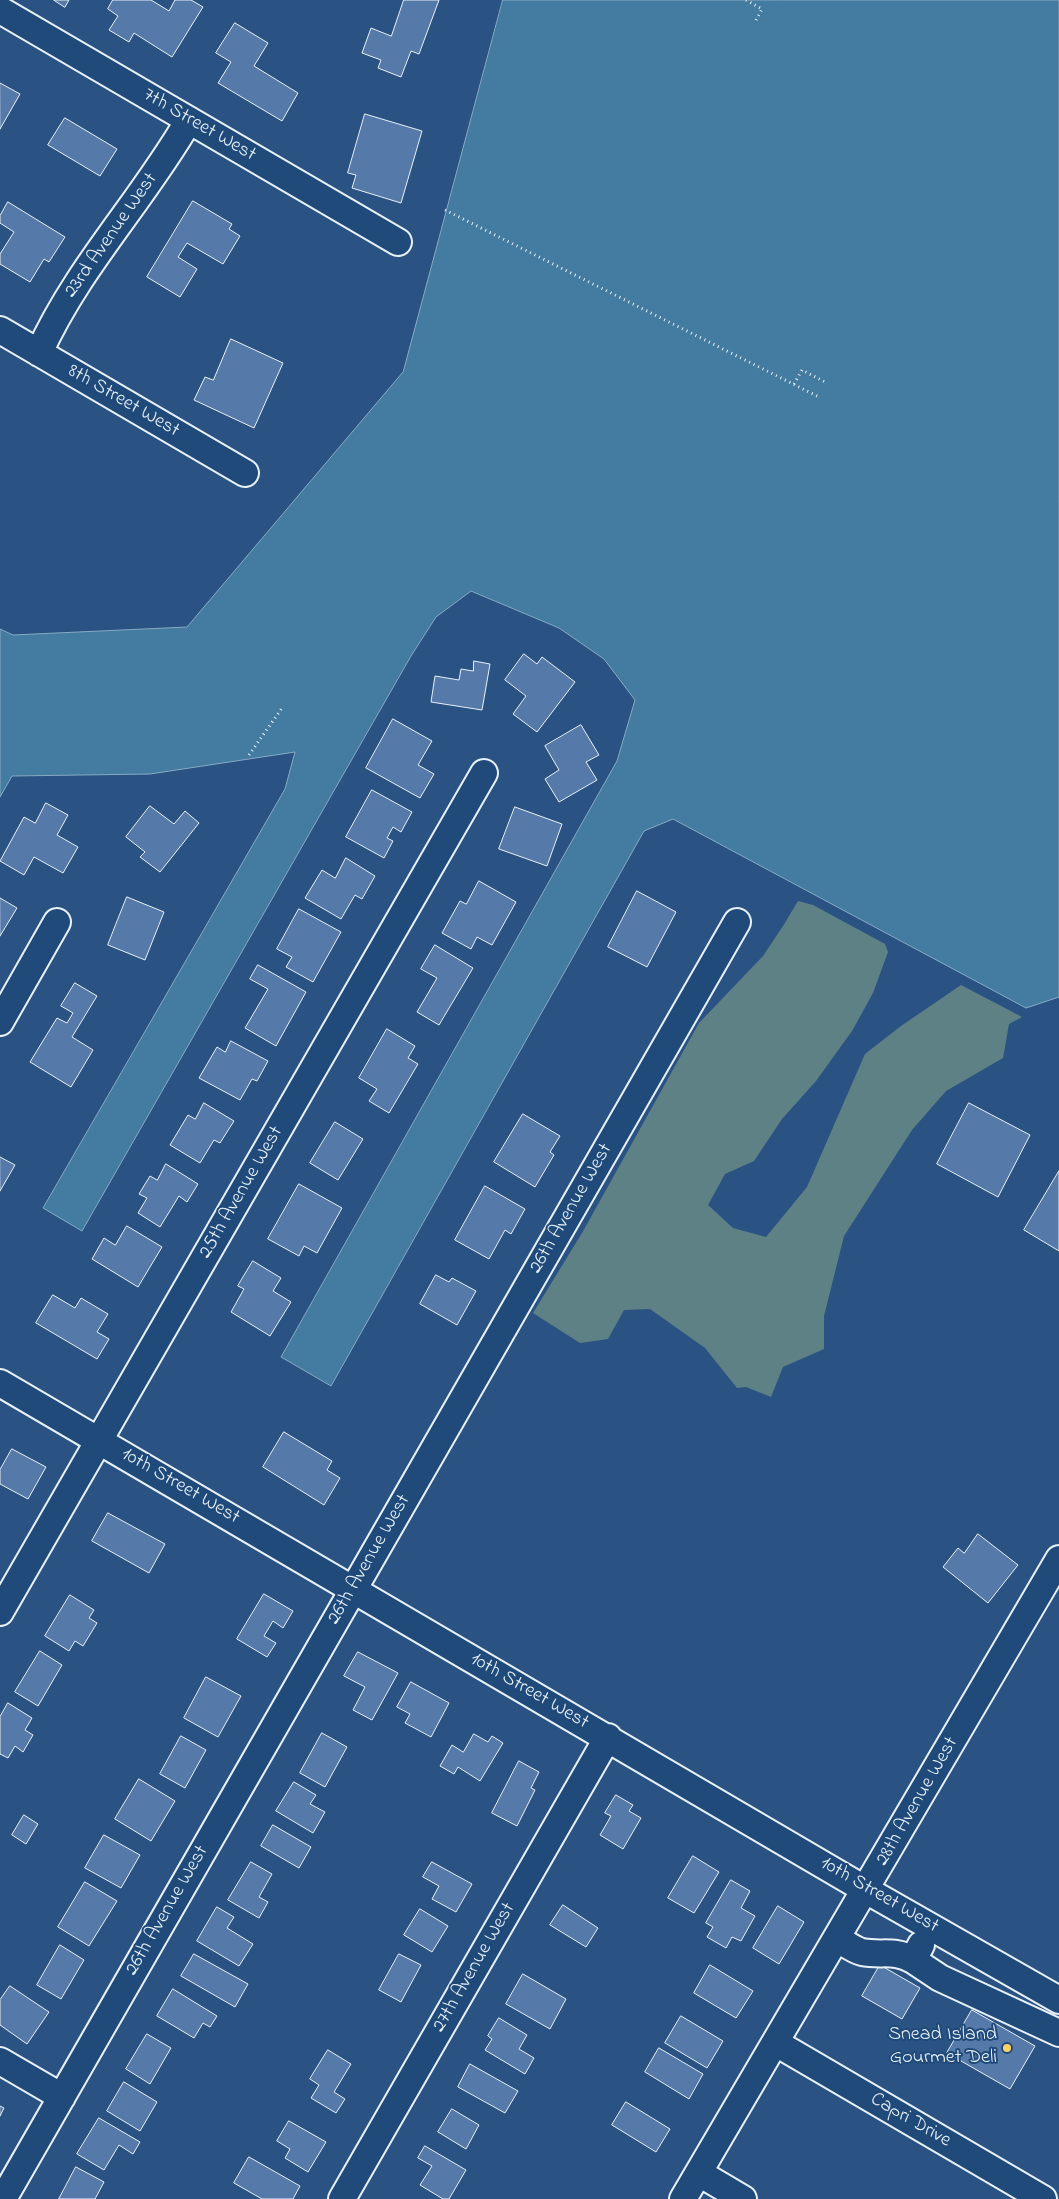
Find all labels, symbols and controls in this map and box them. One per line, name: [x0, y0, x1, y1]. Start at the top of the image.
street label: 7th Street West: [138, 84, 260, 168]
street label: 23rd Avenue West: [60, 169, 164, 303]
street label: 8th Street West: [63, 360, 183, 444]
street label: 25th Avenue West: [194, 1123, 290, 1263]
street label: 26th Avenue West: [525, 1140, 619, 1278]
street label: 10th Street West: [116, 1443, 244, 1531]
street label: 26th Avenue West: [323, 1491, 417, 1629]
street label: 10th Street West: [465, 1648, 593, 1736]
street label: 28th Avenue West: [871, 1733, 965, 1871]
street label: 26th Avenue West: [121, 1842, 215, 1980]
street label: 10th Street West: [815, 1852, 943, 1940]
street label: 27th Avenue West: [428, 1899, 522, 2037]
place label: Snead Island Gourmet Deli: [888, 2024, 997, 2071]
marker: Snead Island Gourmet Deli: [1001, 2042, 1013, 2054]
street label: Capri Drive: [865, 2088, 955, 2154]

